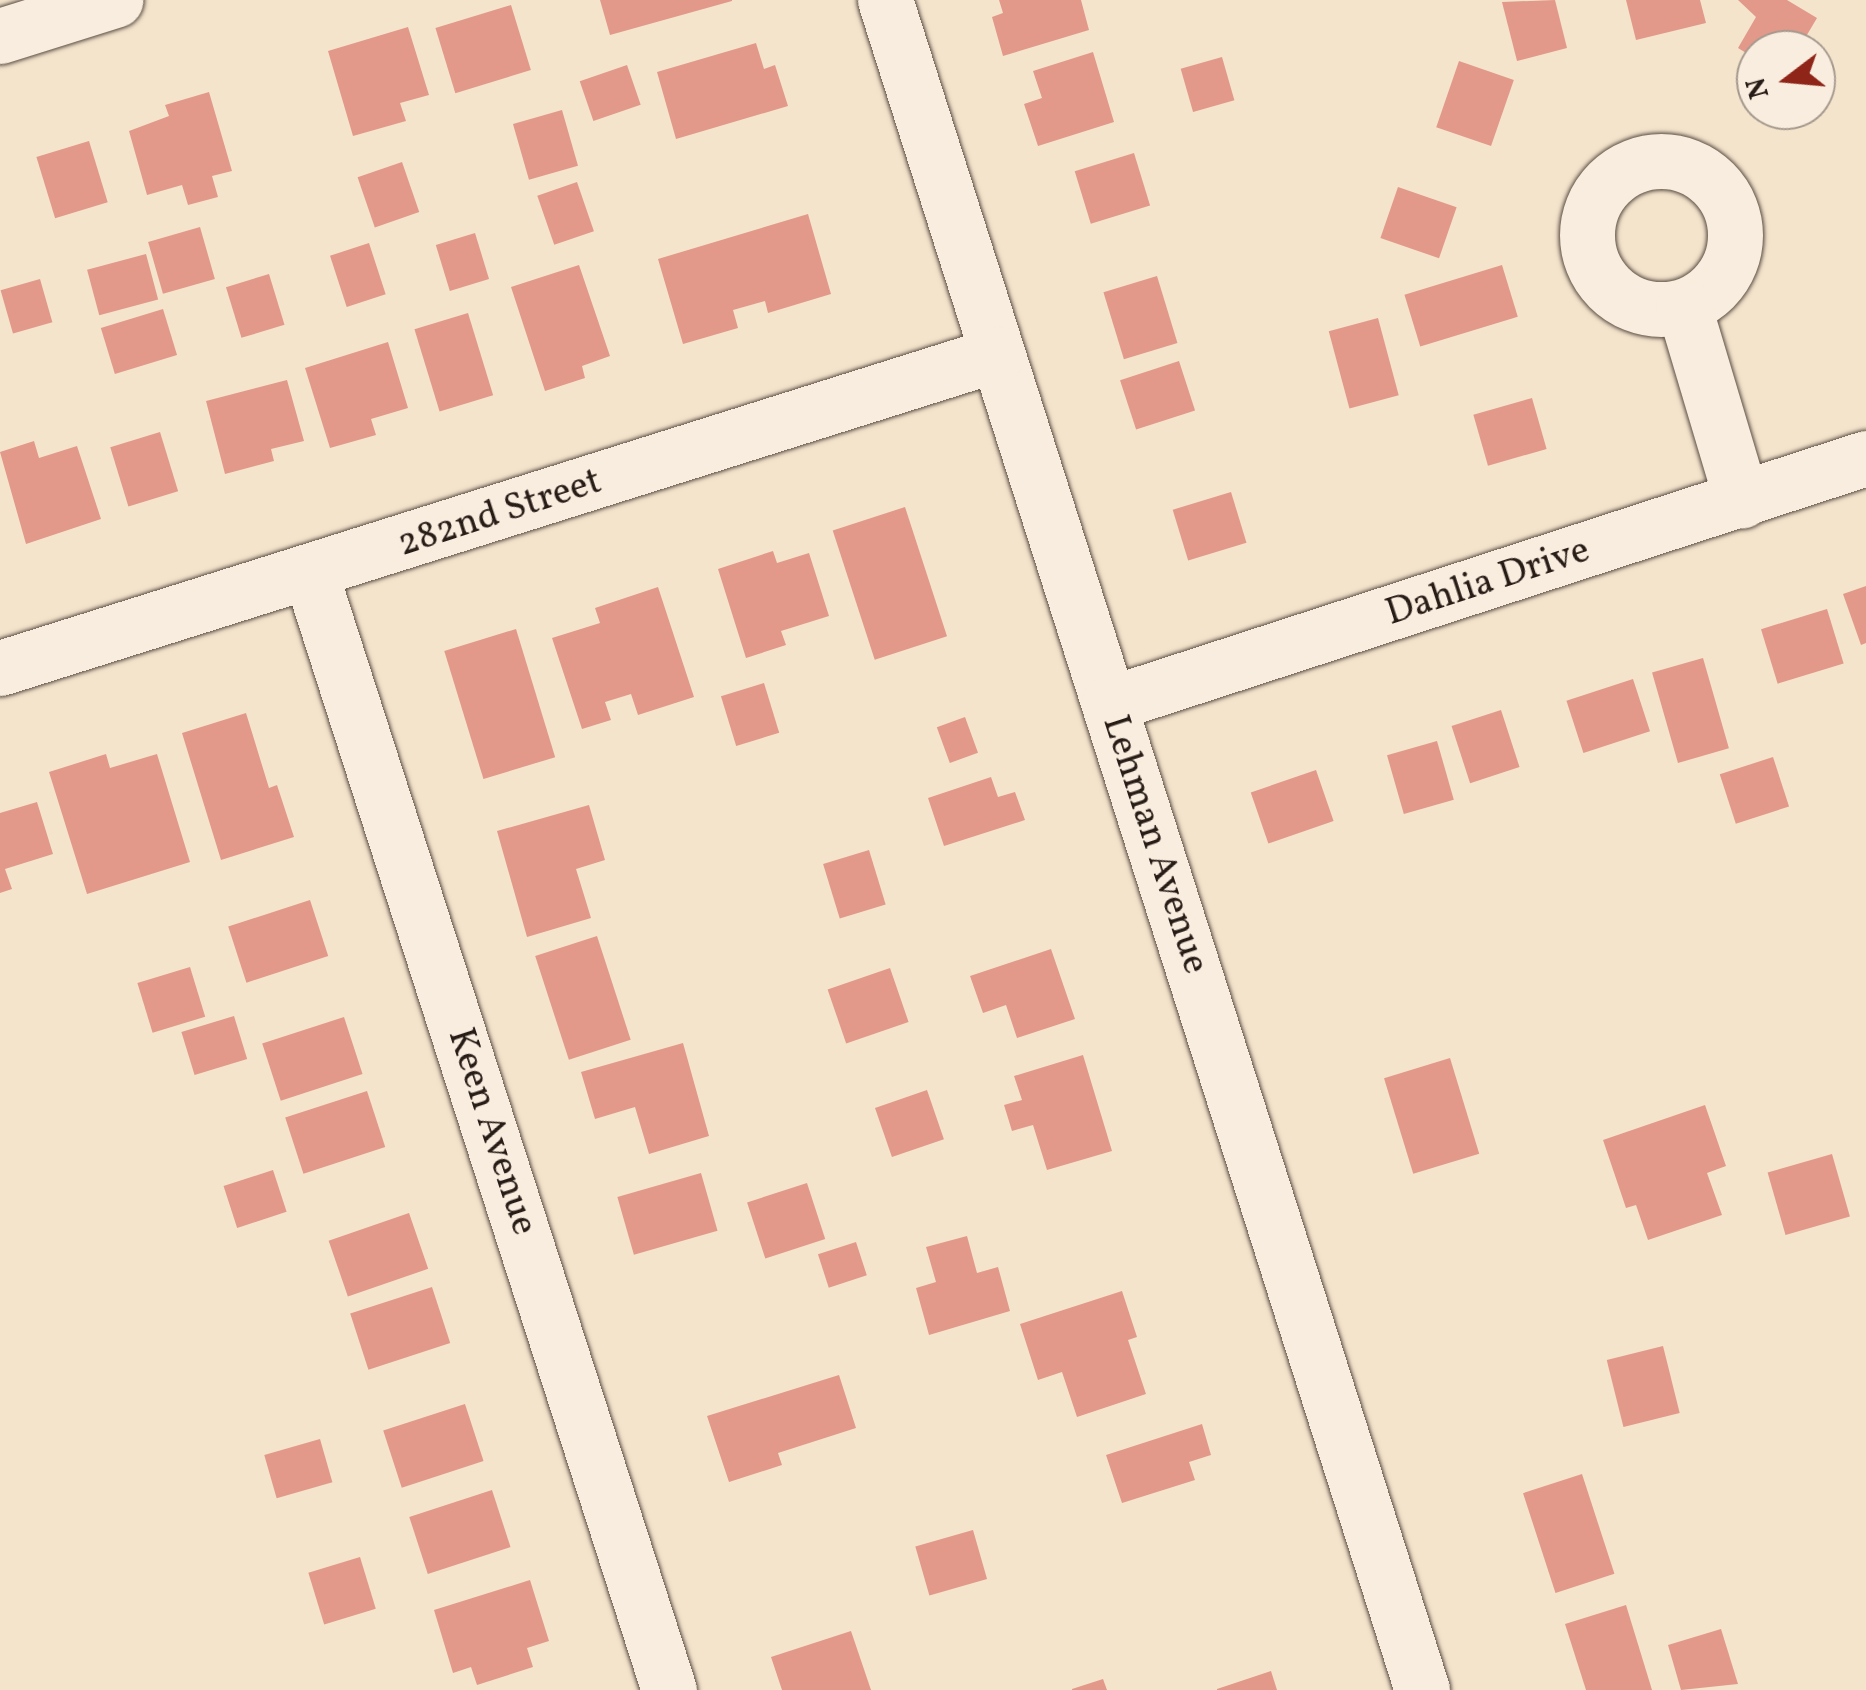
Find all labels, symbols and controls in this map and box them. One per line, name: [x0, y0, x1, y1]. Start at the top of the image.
north arrow: [1736, 30, 1836, 130]
text: N: [1737, 73, 1780, 103]
street label: 282nd Street: [392, 460, 608, 568]
street label: Dahlia Drive: [1380, 529, 1596, 637]
street label: Lehman Avenue: [1091, 710, 1217, 980]
street label: Keen Avenue: [436, 1023, 546, 1241]

